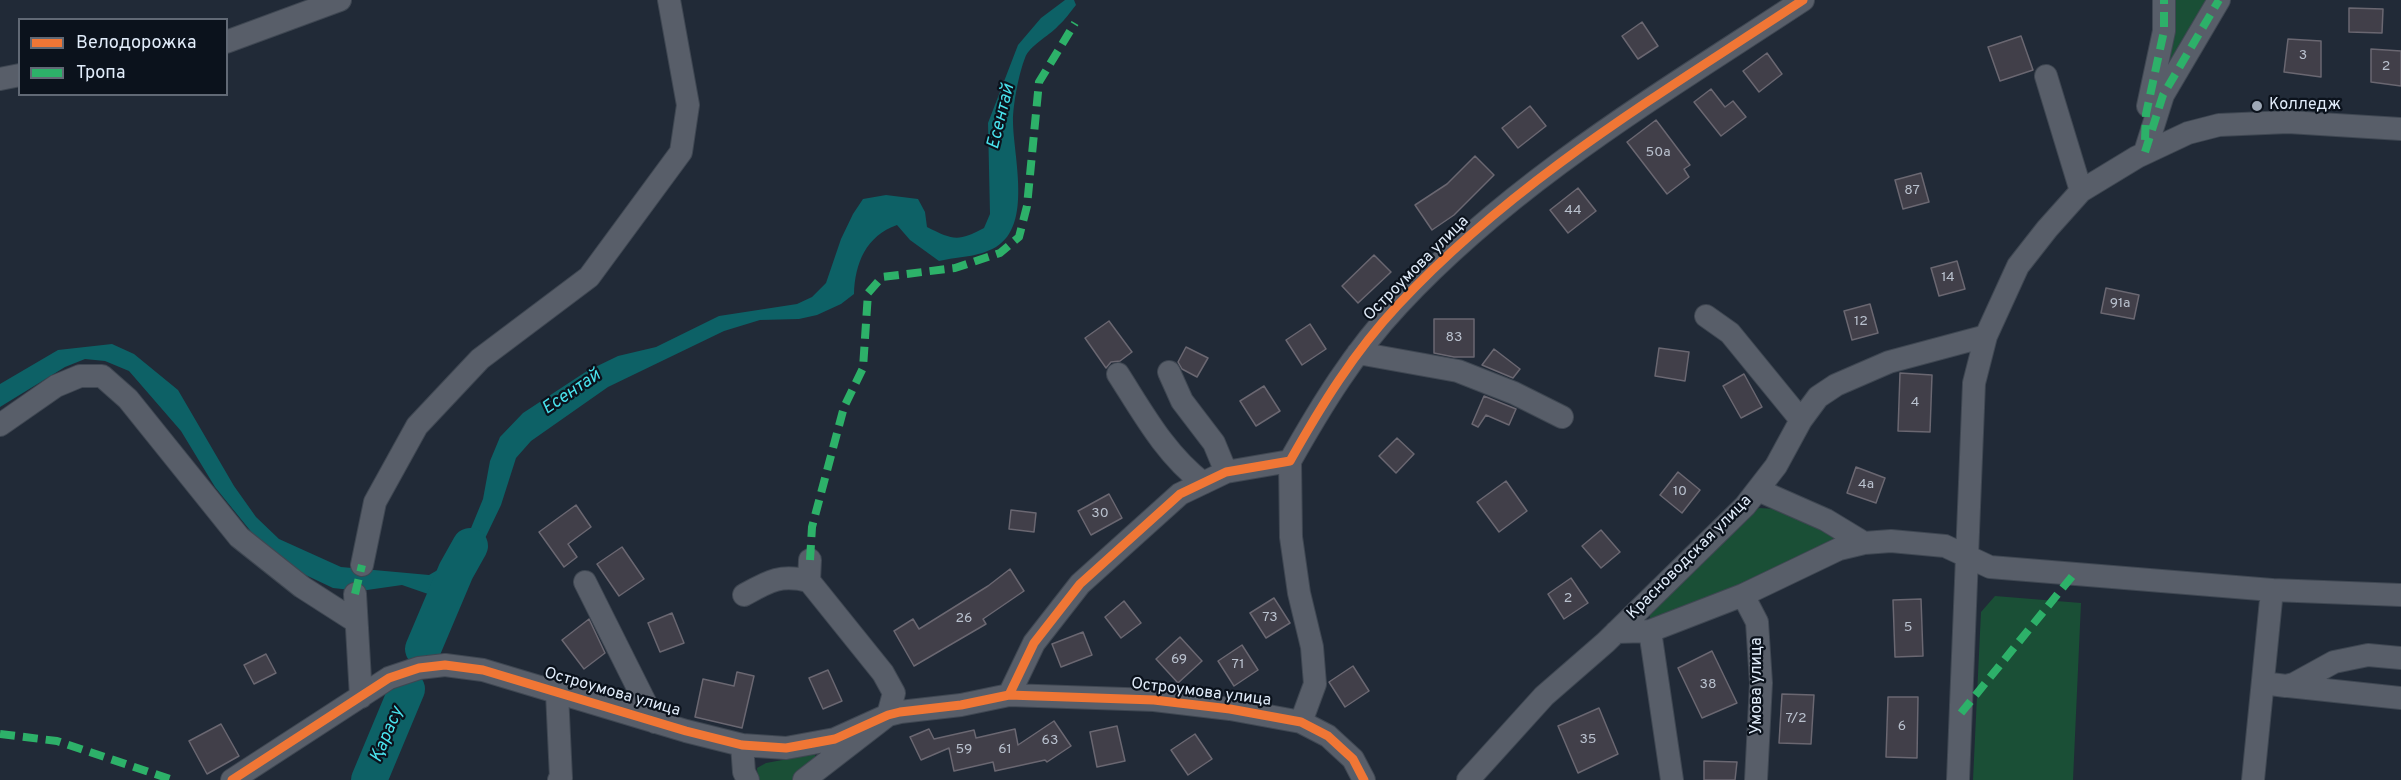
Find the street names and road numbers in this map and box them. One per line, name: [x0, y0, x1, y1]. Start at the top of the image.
street label: Остроумова улица: [1360, 212, 1474, 326]
street label: Красноводская улица: [1624, 492, 1756, 624]
street label: Умова улица: [1748, 637, 1768, 735]
street label: Остроумова улица: [542, 664, 682, 722]
street label: Остроумова улица: [1130, 675, 1272, 711]

